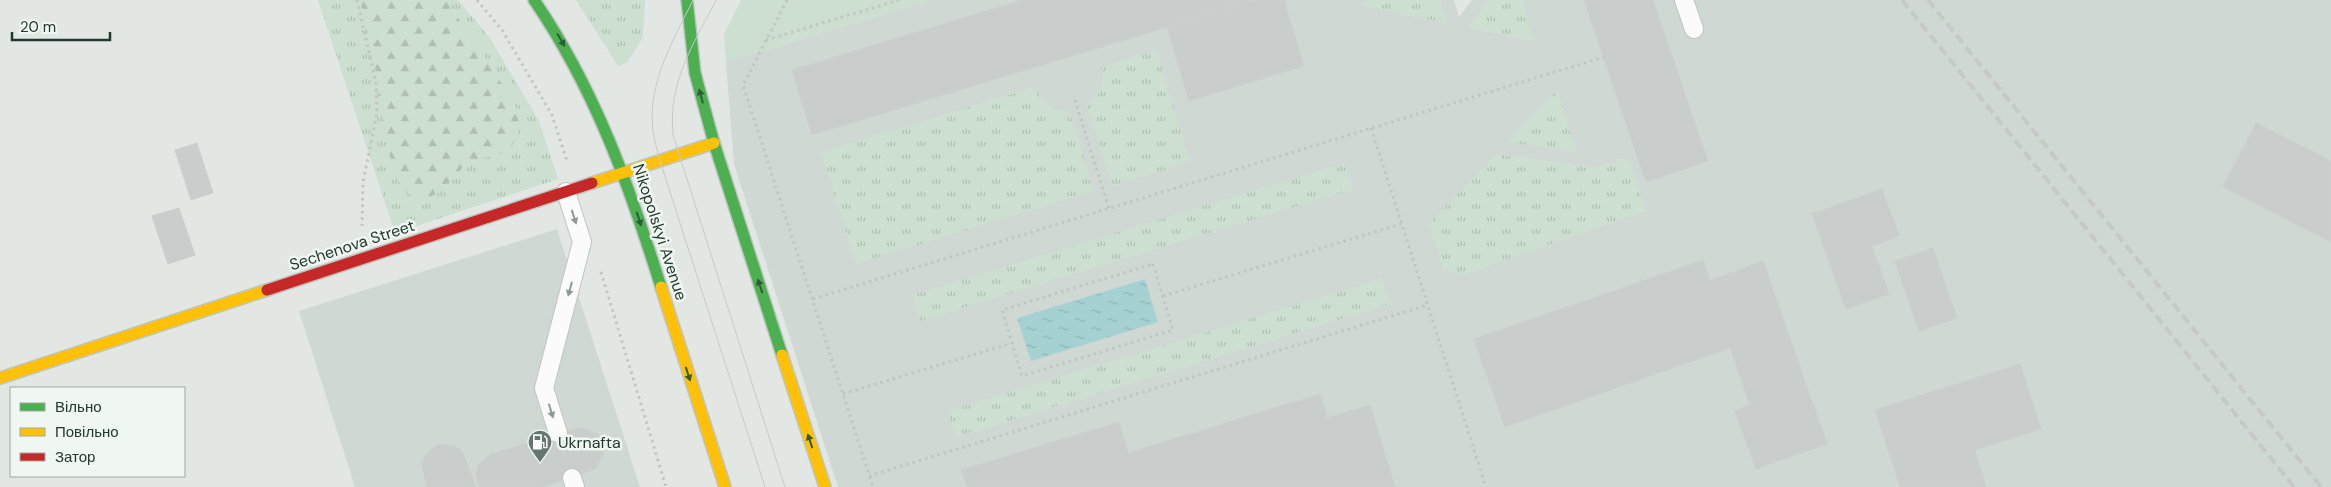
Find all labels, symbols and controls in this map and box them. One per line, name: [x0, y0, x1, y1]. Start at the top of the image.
scale bar: [12, 10, 110, 42]
text: 20 m: [20, 17, 56, 37]
one-way arrow: [556, 34, 565, 47]
one-way arrow: [697, 89, 705, 104]
street label: Nikopolskyi Avenue: [628, 161, 692, 303]
one-way arrow: [571, 209, 579, 224]
one-way arrow: [635, 212, 643, 227]
street label: Sechenova Street: [287, 215, 417, 275]
one-way arrow: [756, 278, 764, 293]
one-way arrow: [566, 281, 574, 296]
one-way arrow: [685, 366, 693, 381]
legend: [10, 387, 185, 477]
text: Вільно: [55, 397, 102, 417]
one-way arrow: [547, 403, 555, 418]
text: Повільно: [55, 422, 119, 442]
fuel station icon: Ukrnafta: [527, 429, 553, 463]
place label: Ukrnafta: [558, 432, 621, 453]
one-way arrow: [805, 433, 813, 448]
text: Затор: [55, 447, 95, 467]

